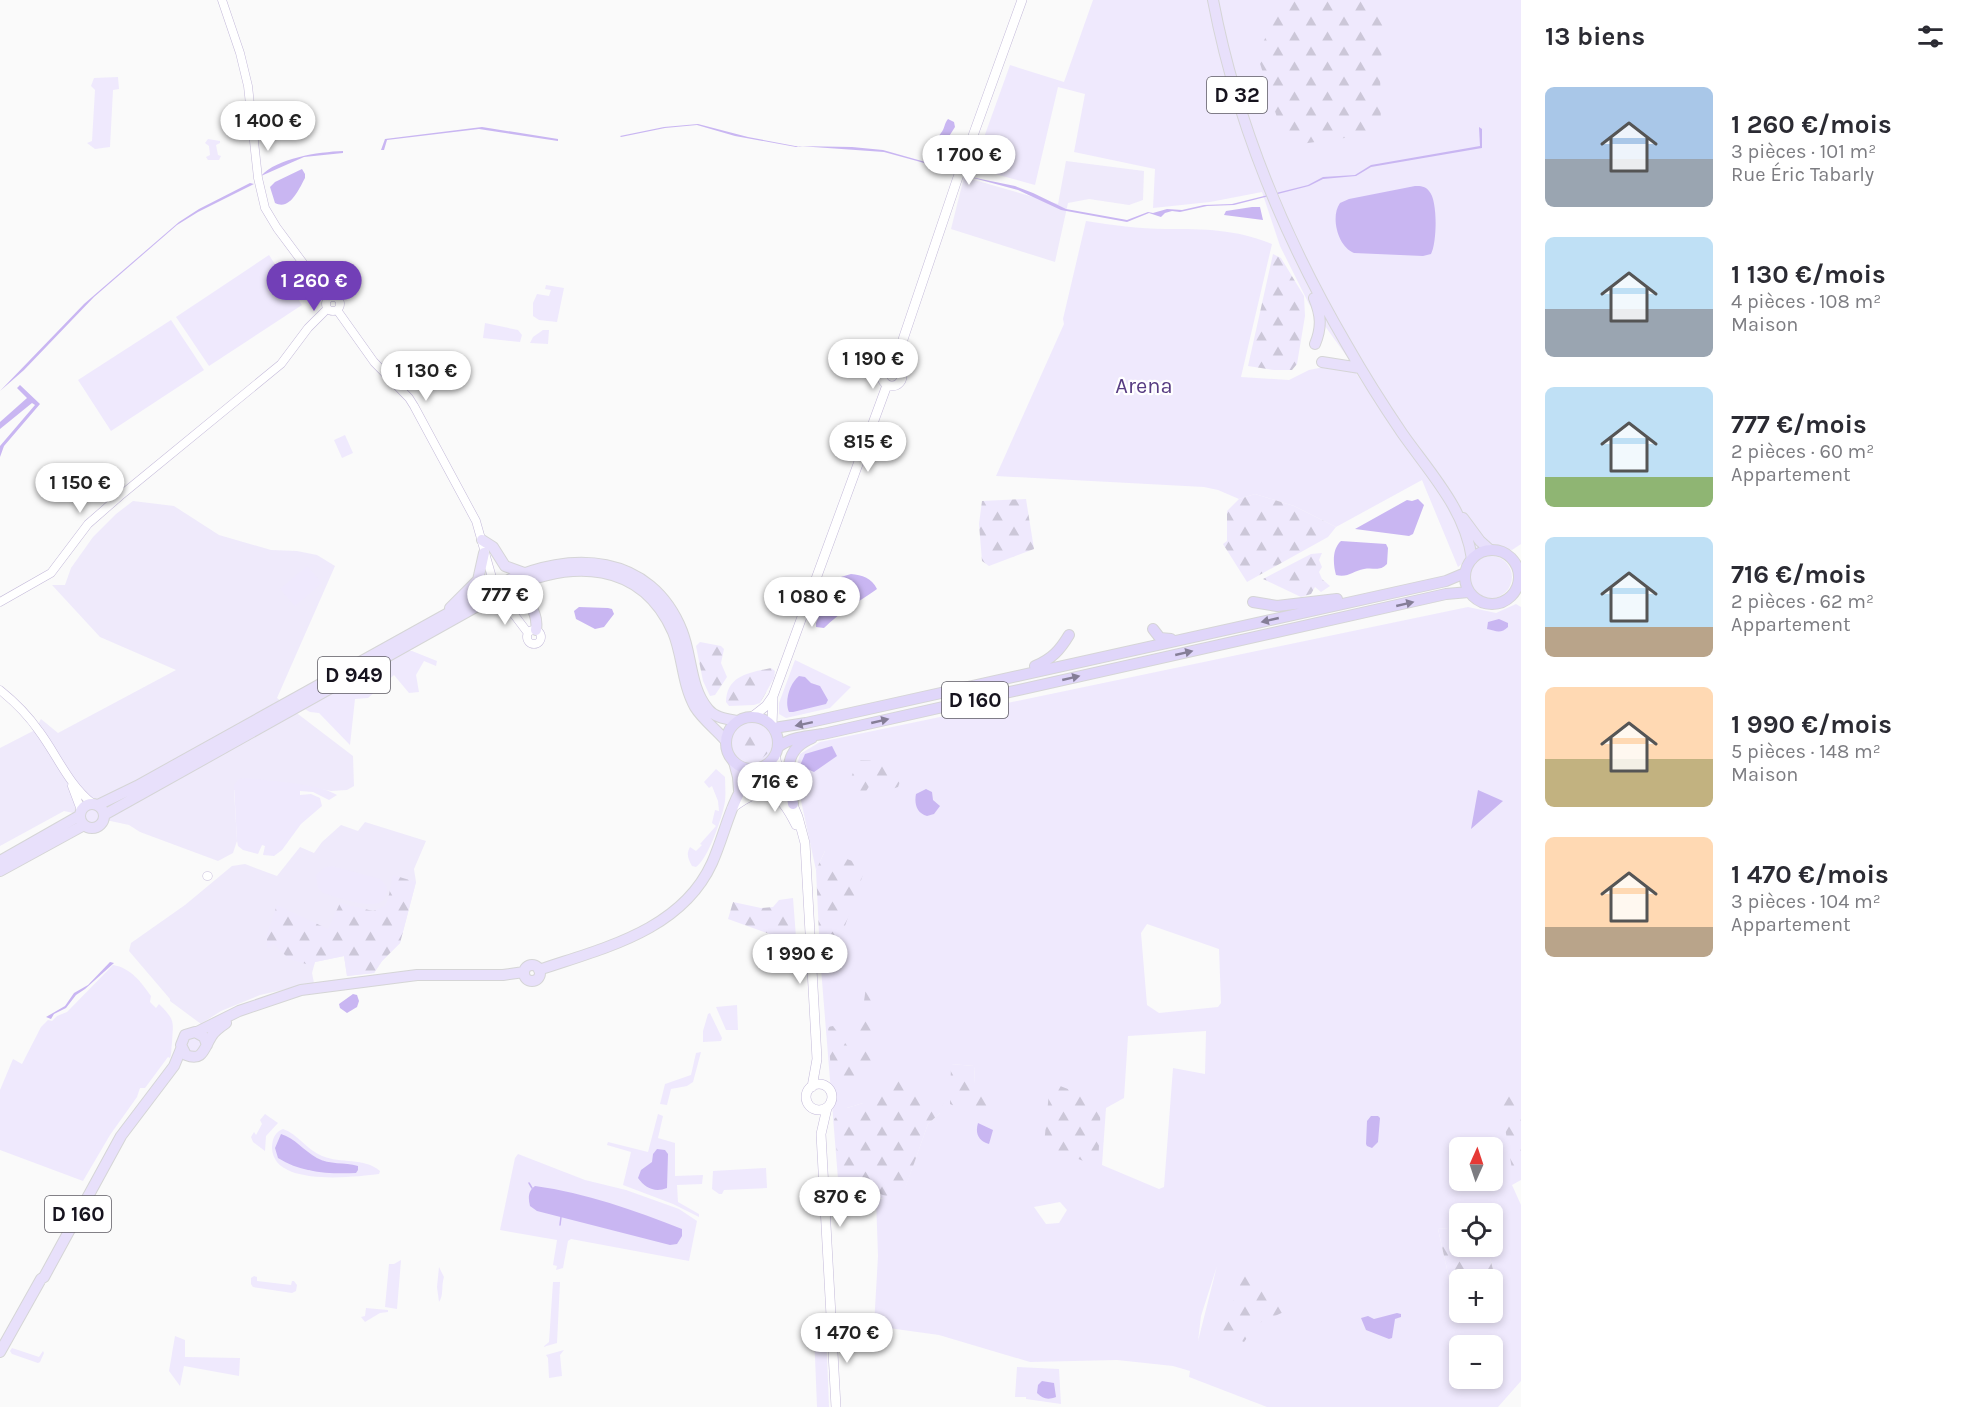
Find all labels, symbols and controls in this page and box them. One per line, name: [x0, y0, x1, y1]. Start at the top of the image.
icon: filters: [1914, 20, 1947, 53]
text: 13 biens: [1545, 21, 1645, 52]
road number: D 32: [1207, 77, 1267, 113]
pin: 1 400 €: [213, 101, 323, 152]
text: 1 400 €: [234, 109, 302, 132]
text: 1 260 €/mois: [1731, 109, 1892, 140]
icon: home: [1593, 111, 1665, 183]
pin: 1 700 €: [914, 135, 1024, 186]
text: 3 pièces · 101 m²: [1731, 140, 1876, 163]
text: 1 700 €: [936, 143, 1002, 166]
text: Rue Éric Tabarly: [1731, 163, 1874, 186]
text: 1 130 €/mois: [1731, 259, 1886, 290]
pin: 1 260 €: [259, 261, 369, 312]
icon: home: [1593, 261, 1665, 333]
text: 1 260 €: [281, 269, 347, 292]
text: 4 pièces · 108 m²: [1731, 290, 1881, 313]
text: Maison: [1731, 313, 1798, 336]
pin: 1 190 €: [818, 339, 928, 390]
text: 1 190 €: [842, 347, 904, 370]
pin: 1 130 €: [371, 351, 481, 402]
text: 1 130 €: [395, 359, 457, 382]
park label: Arena: [1115, 373, 1173, 399]
text: 777 €/mois: [1731, 409, 1867, 440]
icon: home: [1593, 411, 1665, 483]
pin: 815 €: [826, 422, 910, 473]
text: 815 €: [843, 430, 893, 453]
text: 2 pièces · 60 m²: [1731, 440, 1874, 463]
pin: 1 150 €: [25, 463, 135, 514]
text: Appartement: [1731, 463, 1850, 486]
text: 1 150 €: [49, 471, 111, 494]
text: 716 €/mois: [1731, 559, 1866, 590]
icon: home: [1593, 561, 1665, 633]
pin: 777 €: [463, 575, 547, 626]
pin: 1 080 €: [757, 577, 867, 628]
text: 777 €: [481, 583, 529, 606]
text: 1 080 €: [778, 585, 846, 608]
text: 2 pièces · 62 m²: [1731, 590, 1874, 613]
one-way arrow: [1396, 598, 1414, 608]
text: Appartement: [1731, 613, 1850, 636]
one-way arrow: [1260, 616, 1279, 625]
one-way arrow: [1175, 648, 1194, 657]
road number: D 949: [318, 657, 390, 693]
one-way arrow: [1061, 673, 1080, 682]
road number: D 160: [942, 682, 1008, 718]
text: 1 990 €/mois: [1731, 709, 1892, 740]
icon: home: [1593, 711, 1665, 783]
one-way arrow: [871, 715, 890, 725]
one-way arrow: [794, 720, 813, 729]
text: 5 pièces · 148 m²: [1731, 740, 1881, 763]
pin: 716 €: [733, 762, 817, 813]
text: Maison: [1731, 763, 1798, 786]
text: 716 €: [752, 770, 798, 793]
text: 1 470 €/mois: [1731, 859, 1889, 890]
icon: home: [1593, 861, 1665, 933]
text: 3 pièces · 104 m²: [1731, 890, 1881, 913]
text: Appartement: [1731, 913, 1850, 936]
pin: 1 990 €: [745, 934, 855, 985]
text: 1 990 €: [767, 942, 833, 965]
north arrow: [1449, 1137, 1503, 1191]
map controls: [1449, 1137, 1503, 1389]
pin: 870 €: [798, 1177, 882, 1228]
text: 870 €: [813, 1185, 867, 1208]
road number: D 160: [45, 1196, 111, 1232]
button: locate: [1449, 1203, 1503, 1257]
button: +: [1449, 1269, 1503, 1323]
pin: 1 470 €: [792, 1313, 902, 1364]
text: 1 470 €: [815, 1321, 879, 1344]
button: −: [1449, 1335, 1503, 1389]

